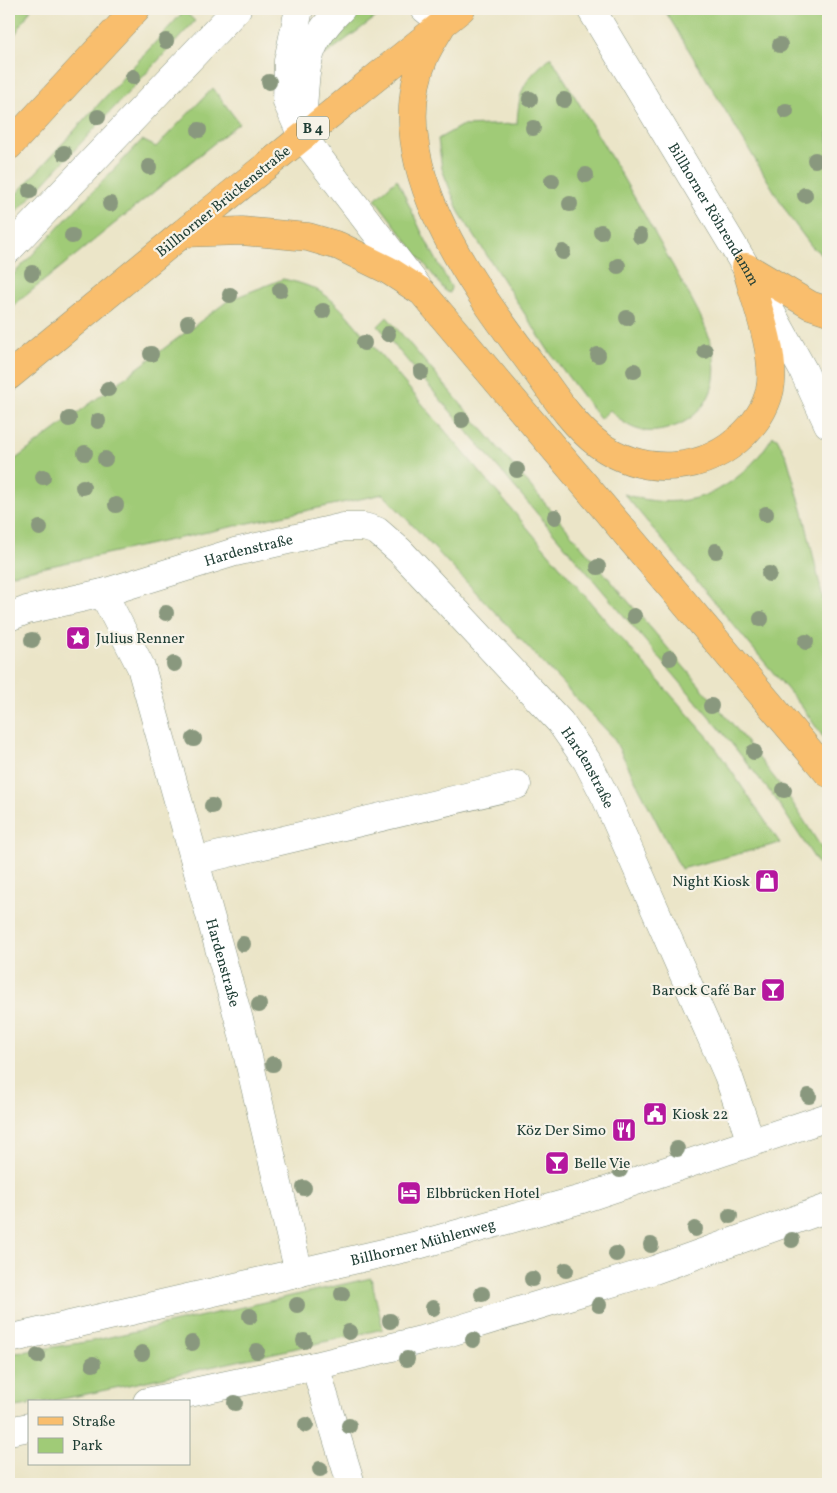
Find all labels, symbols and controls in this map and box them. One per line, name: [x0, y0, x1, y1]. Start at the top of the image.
road number: B 4: [297, 116, 329, 140]
street label: Billhorner Röhrendamm: [662, 139, 763, 290]
street label: Billhorner Brückenstraße: [152, 141, 296, 263]
street label: Hardenstraße: [202, 530, 295, 573]
place icon: Julius Renner: [65, 625, 91, 651]
place label: Julius Renner: [96, 629, 185, 650]
street label: Hardenstraße: [555, 723, 618, 812]
shop icon: Night Kiosk: [754, 868, 780, 894]
place label: Night Kiosk: [672, 872, 750, 893]
street label: Hardenstraße: [199, 916, 244, 1010]
bar icon: Barock Café Bar: [760, 977, 786, 1003]
place label: Barock Café Bar: [652, 981, 756, 1002]
public building icon: Kiosk 22: [642, 1101, 668, 1127]
place label: Kiosk 22: [672, 1105, 728, 1126]
restaurant icon: Köz Der Simo: [611, 1117, 637, 1143]
place label: Köz Der Simo: [517, 1121, 606, 1142]
bar icon: Belle Vie: [544, 1150, 570, 1176]
place label: Belle Vie: [574, 1154, 630, 1175]
hotel icon: Elbbrücken Hotel: [396, 1180, 422, 1206]
place label: Elbbrücken Hotel: [426, 1184, 540, 1205]
street label: Billhorner Mühlenweg: [349, 1215, 498, 1272]
legend: [28, 1400, 190, 1466]
text: Straße: [72, 1412, 115, 1433]
text: Park: [72, 1436, 103, 1457]

